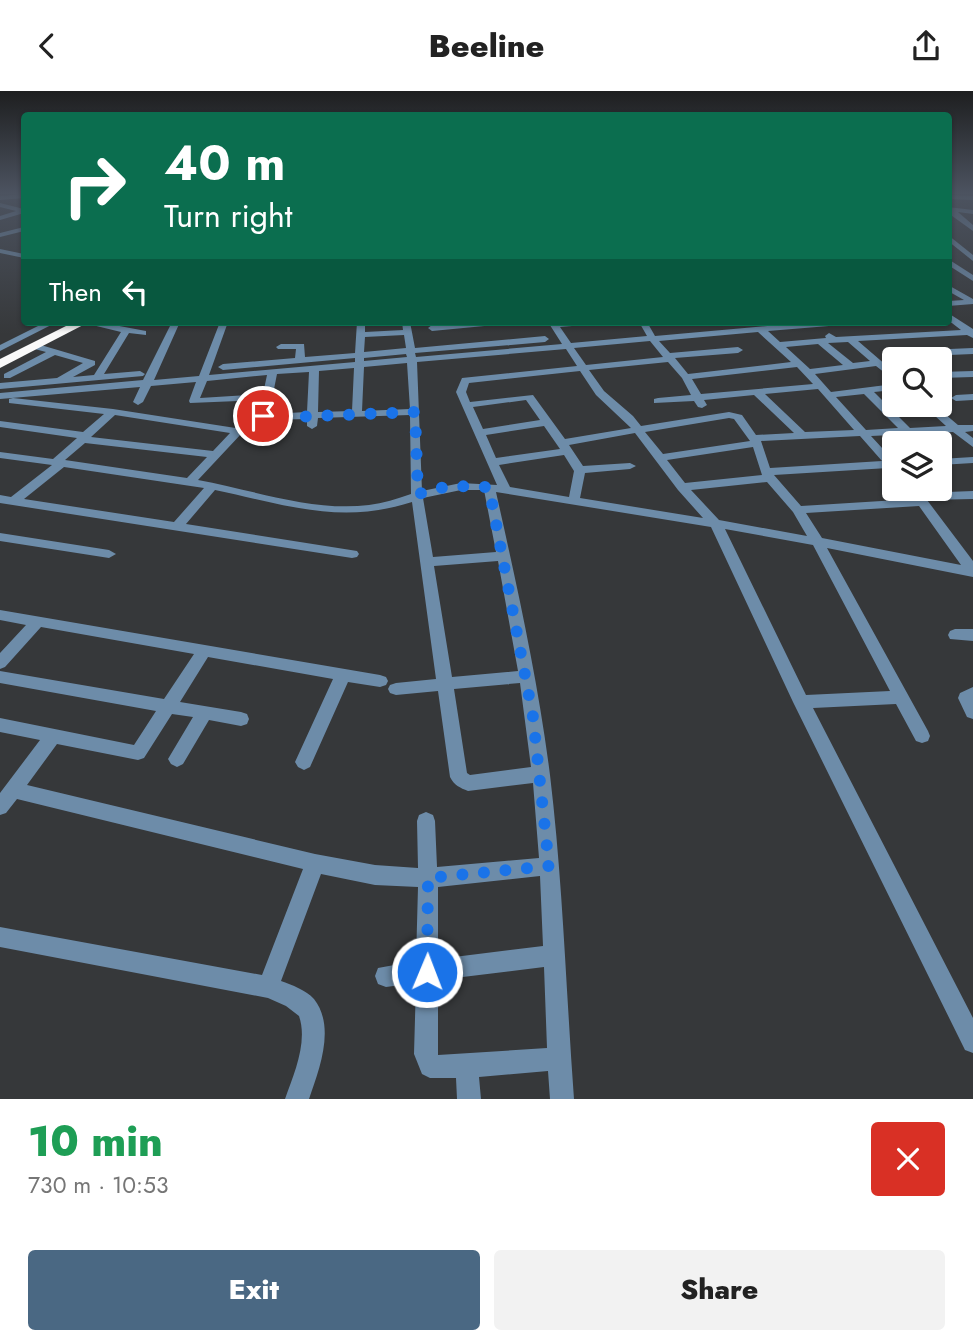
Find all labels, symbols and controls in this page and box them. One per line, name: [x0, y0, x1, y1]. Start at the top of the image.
text: Beeline: [429, 23, 544, 69]
icon: back: [28, 27, 66, 65]
icon: share: [907, 27, 945, 65]
text: 40 m: [164, 128, 286, 198]
icon: right: [49, 140, 140, 231]
text: Turn right: [164, 193, 293, 239]
text: Then: [49, 273, 102, 311]
icon: left: [116, 273, 154, 311]
map controls: [882, 347, 952, 501]
button: search: [882, 347, 952, 417]
pin: [233, 386, 293, 446]
icon: arrive: [244, 397, 282, 435]
button: layers: [882, 431, 952, 501]
position arrow: [390, 935, 464, 1009]
text: 10 min: [28, 1111, 163, 1172]
button: close: [871, 1122, 945, 1196]
text: 730 m · 10:53: [28, 1168, 169, 1202]
button: Exit: [28, 1250, 480, 1330]
button: Share: [494, 1250, 945, 1330]

